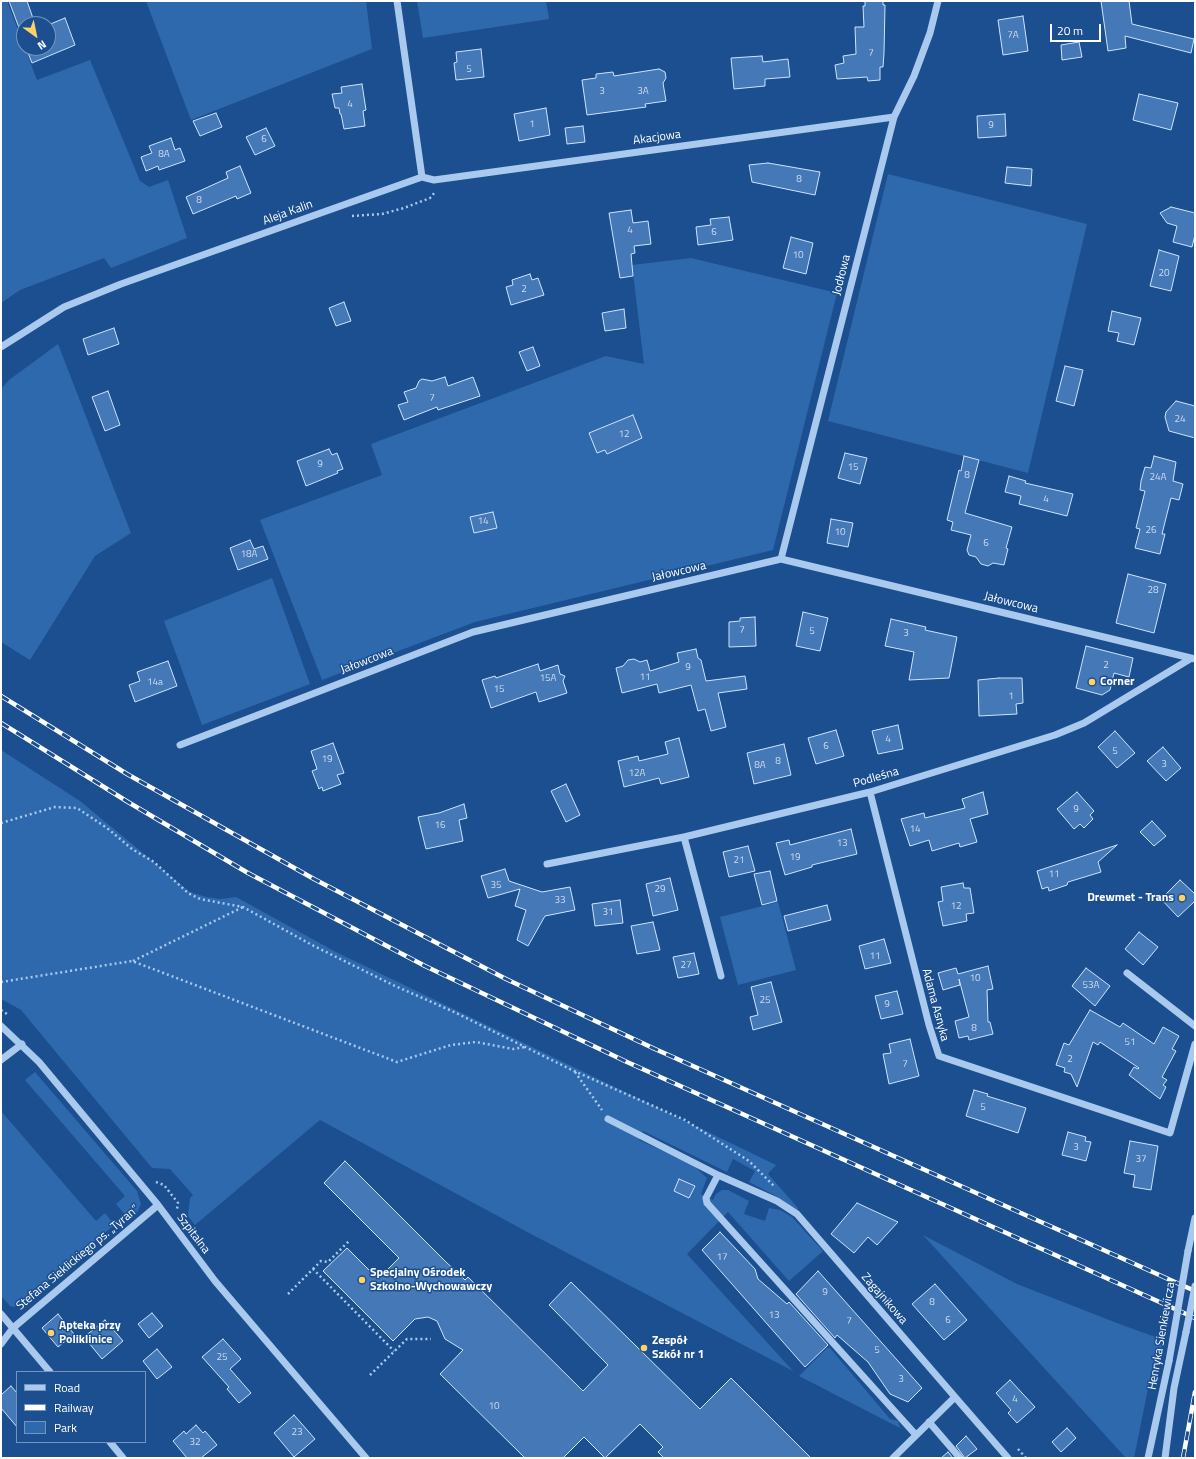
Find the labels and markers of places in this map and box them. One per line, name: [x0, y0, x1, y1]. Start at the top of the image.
place label: Corner: [1100, 675, 1134, 689]
marker: Corner: [1087, 677, 1097, 687]
place label: Drewmet - Trans: [1087, 891, 1174, 905]
marker: Drewmet - Trans: [1177, 893, 1187, 903]
place label: Specjalny Ośrodek Szkolno-Wychowawczy: [370, 1266, 492, 1294]
marker: Specjalny Ośrodek Szkolno-Wychowawczy: [357, 1275, 367, 1285]
place label: Apteka przy Poliklinice: [59, 1319, 121, 1347]
marker: Apteka przy Poliklinice: [46, 1328, 56, 1338]
place label: Zespół Szkół nr 1: [652, 1334, 704, 1362]
marker: Zespół Szkół nr 1: [639, 1343, 649, 1353]

